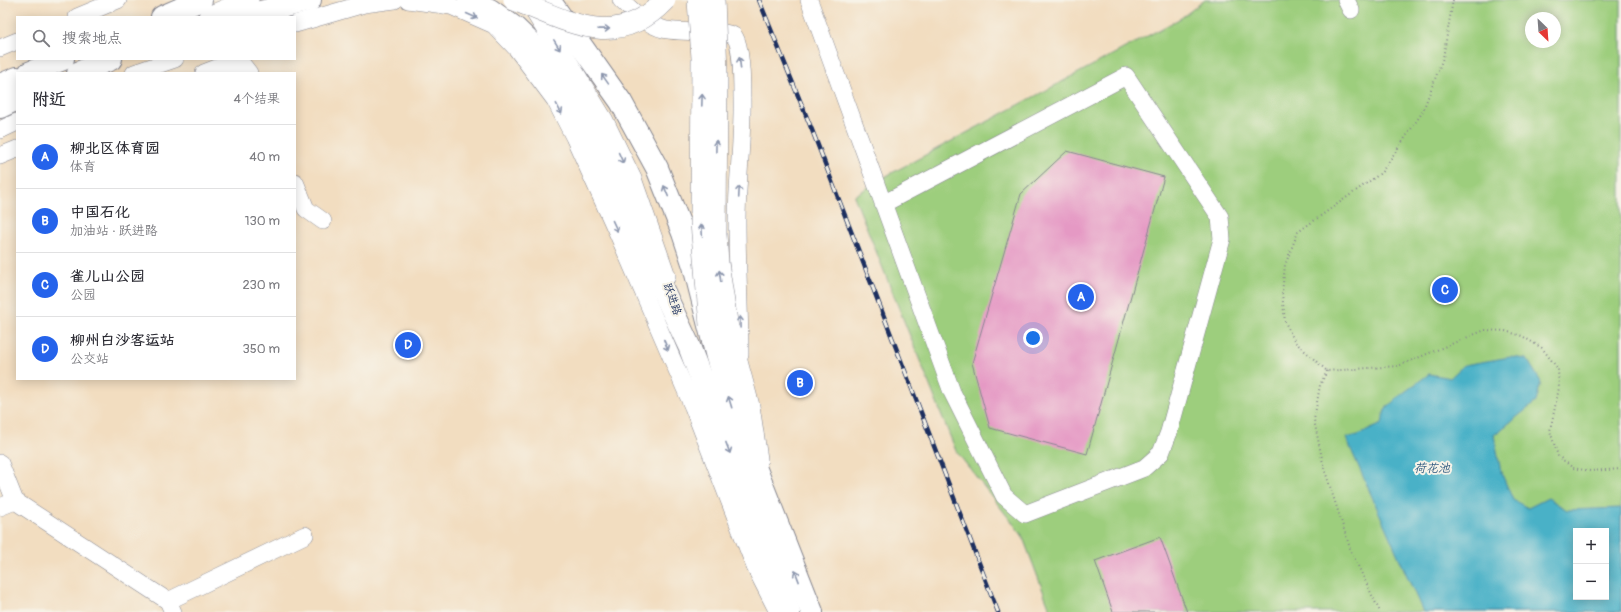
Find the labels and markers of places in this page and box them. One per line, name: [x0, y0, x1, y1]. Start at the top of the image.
pin: C: [1432, 275, 1458, 305]
pin: A: [1068, 282, 1094, 312]
pin: D: [395, 330, 421, 360]
pin: B: [787, 368, 813, 398]

